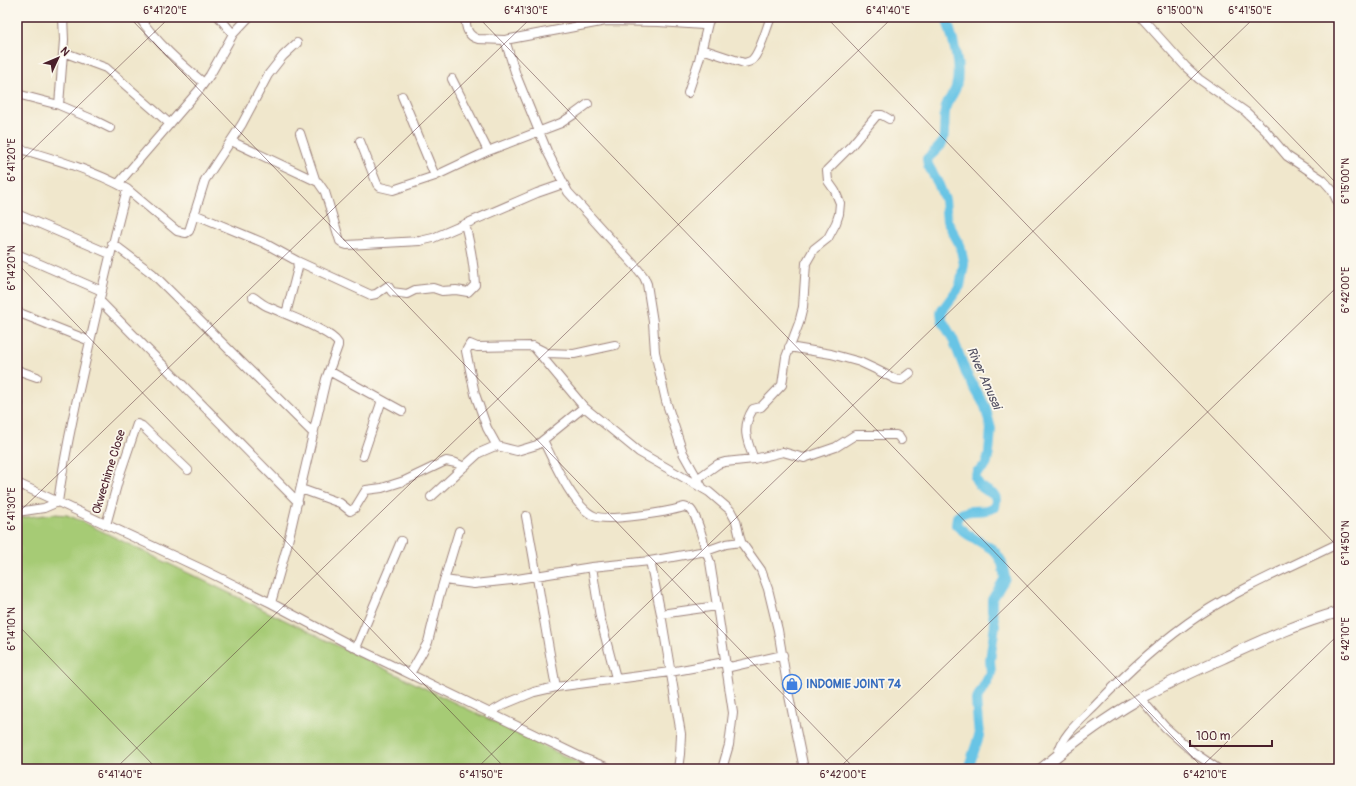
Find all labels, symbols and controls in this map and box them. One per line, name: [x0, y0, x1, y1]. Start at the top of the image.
text: 6°41'20"E: [143, 5, 187, 17]
text: 6°41'30"E: [504, 5, 548, 17]
text: 6°41'40"E: [866, 5, 910, 17]
text: 6°15'00"N: [1157, 5, 1203, 17]
text: 6°41'50"E: [1228, 5, 1272, 17]
north arrow: [38, 38, 78, 78]
text: N: [58, 44, 72, 59]
text: 6°41'20"E: [6, 138, 18, 182]
text: 6°15'00"N: [1340, 158, 1352, 204]
text: 6°14'20"N: [6, 245, 18, 291]
text: 6°42'00"E: [1340, 267, 1352, 313]
water label: River Anusai: [963, 344, 1006, 414]
street label: Okwechime Close: [89, 428, 129, 516]
text: 6°41'30"E: [6, 487, 18, 531]
text: 6°14'50"N: [1340, 520, 1352, 565]
text: 6°14'10"N: [6, 607, 18, 651]
text: 6°42'10"E: [1340, 617, 1352, 661]
shop icon: INDOMIE JOINT 74: [781, 673, 803, 695]
place label: INDOMIE JOINT 74: [806, 677, 901, 692]
scale bar: [1190, 722, 1272, 748]
text: 100 m: [1196, 729, 1231, 744]
text: 6°41'40"E: [98, 769, 142, 781]
text: 6°41'50"E: [459, 769, 503, 781]
text: 6°42'00"E: [820, 769, 866, 781]
text: 6°42'10"E: [1183, 769, 1227, 781]

